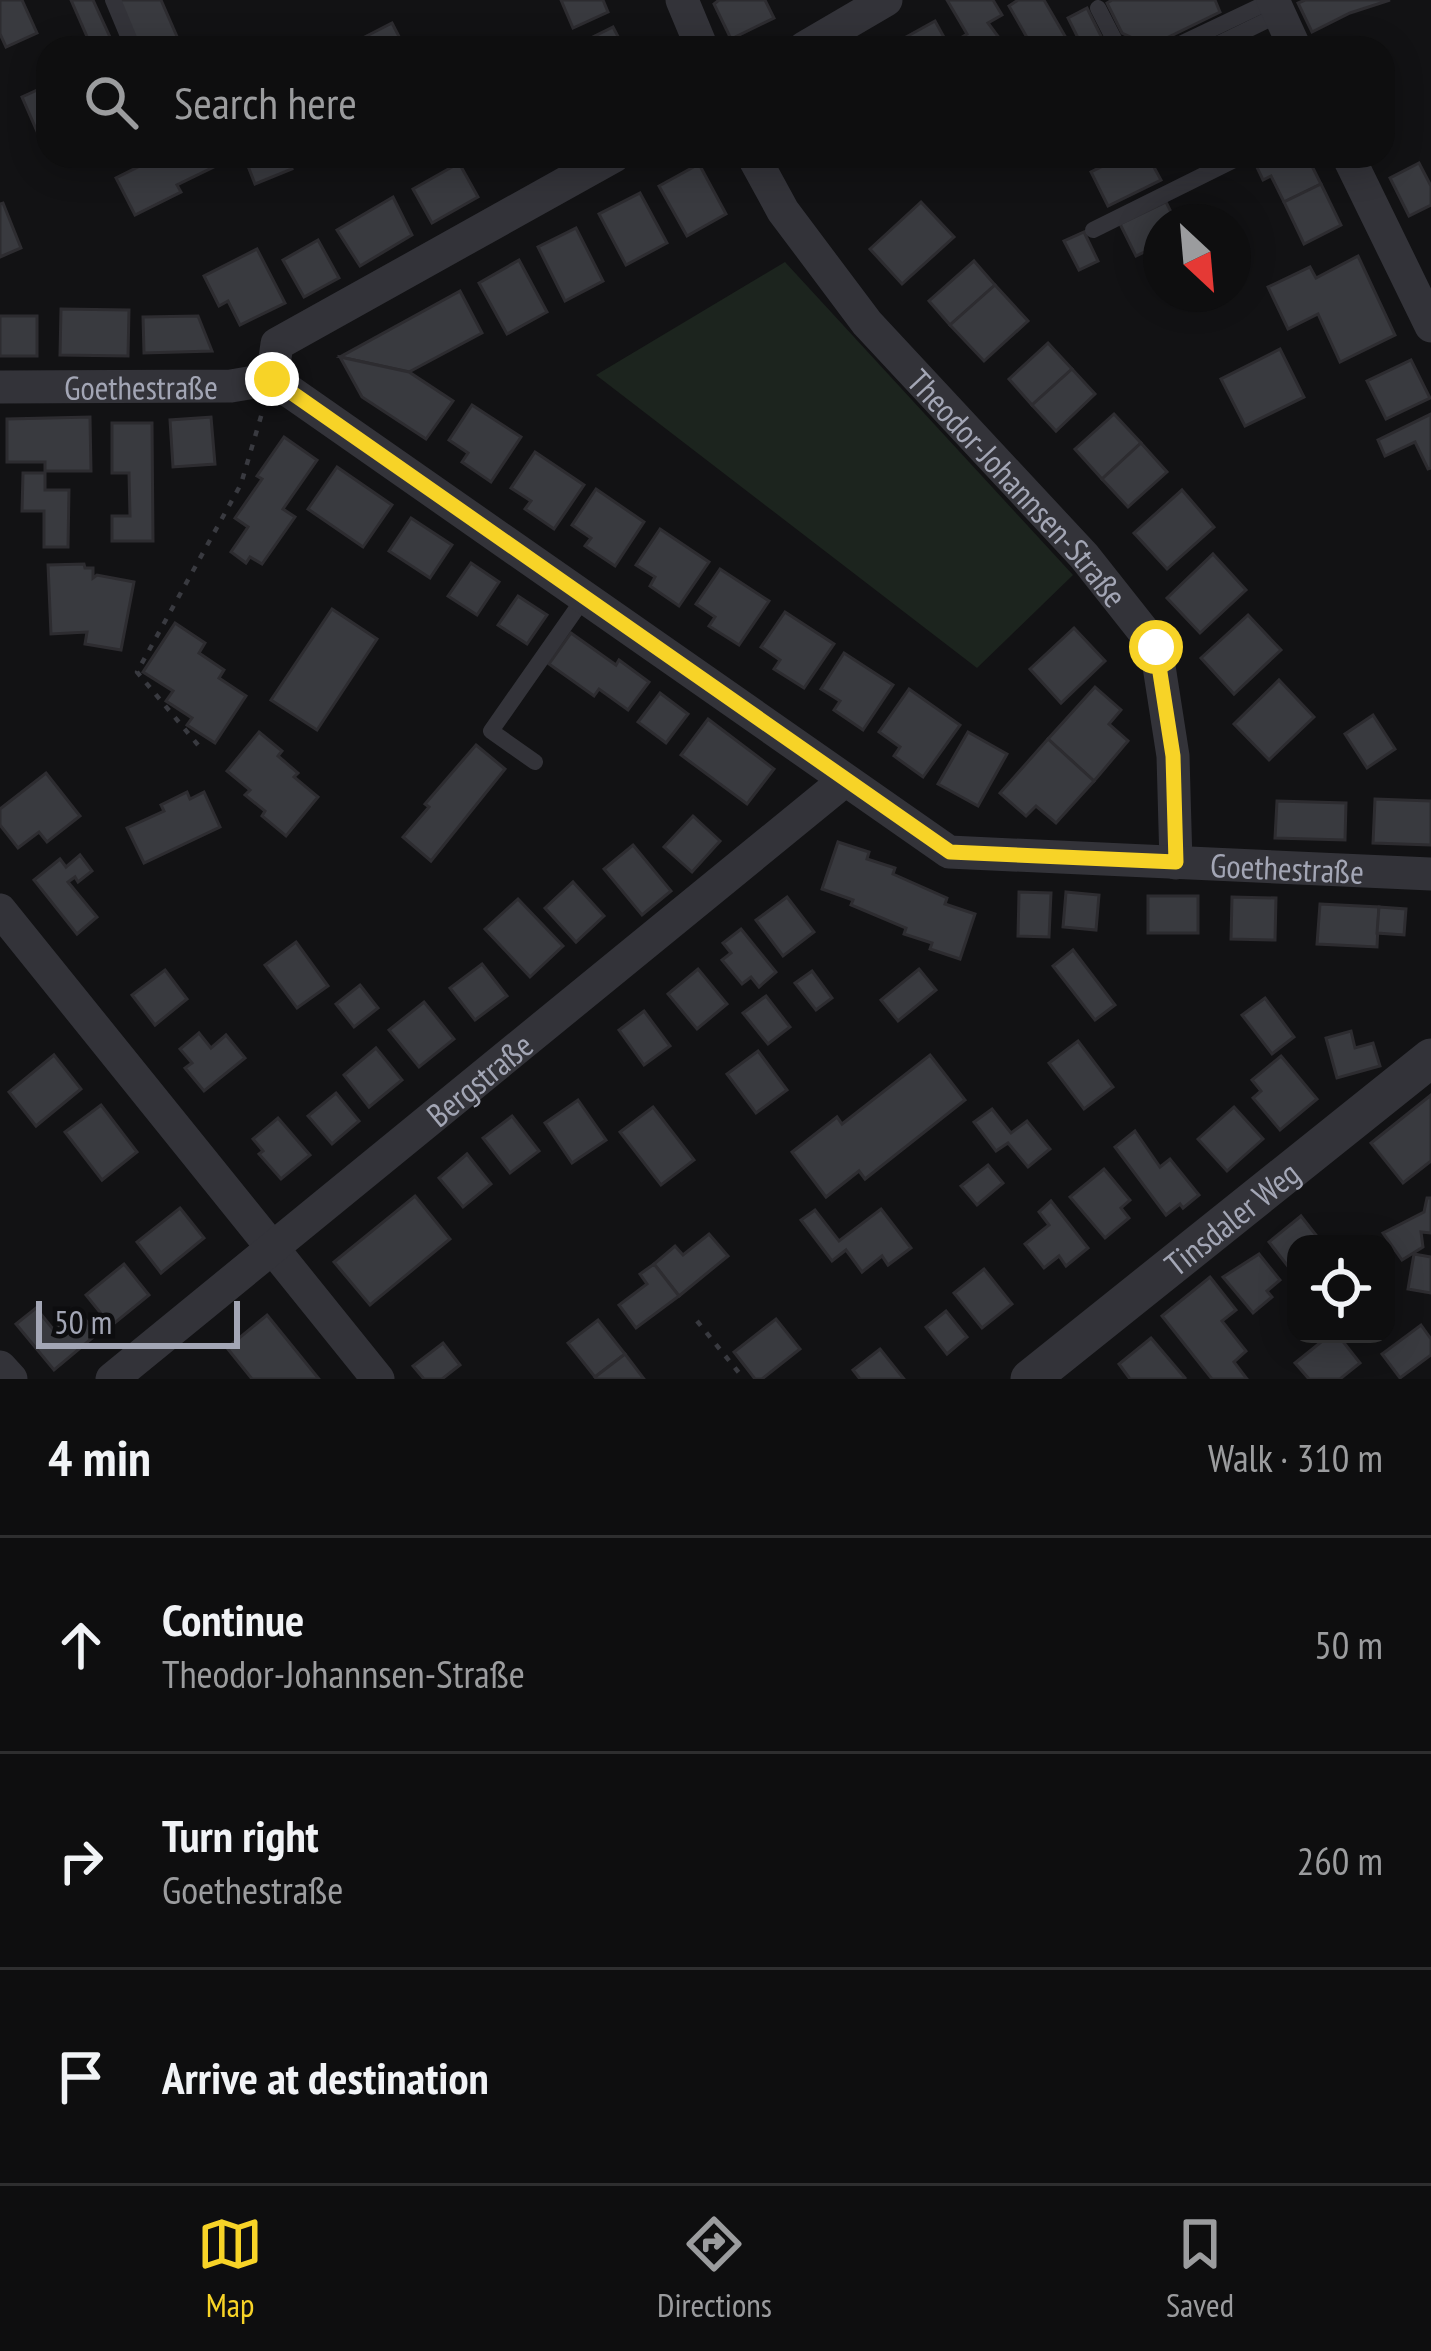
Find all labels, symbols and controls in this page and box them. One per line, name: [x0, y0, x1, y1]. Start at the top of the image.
search box: [36, 36, 1395, 168]
icon: search: [78, 69, 144, 135]
text: Search here: [174, 73, 357, 131]
north arrow: [1143, 204, 1251, 312]
route end: [245, 352, 299, 406]
street label: Theodor-Johannsen-Straße: [899, 359, 1137, 615]
street label: Goethestraße: [64, 365, 218, 408]
route start: [1129, 620, 1183, 674]
street label: Goethestraße: [1209, 842, 1365, 892]
street label: Bergstraße: [417, 1023, 541, 1135]
street label: Tinsdaler Weg: [1155, 1151, 1308, 1285]
map controls: [1287, 1235, 1395, 1343]
button: locate: [1287, 1235, 1395, 1343]
scale bar: [36, 1295, 240, 1348]
text: 50 m: [54, 1300, 112, 1343]
text: 4 min: [48, 1424, 151, 1490]
text: Walk · 310 m: [1208, 1432, 1383, 1483]
text: Continue: [162, 1590, 304, 1648]
icon: ahead: [48, 1612, 114, 1678]
text: 50 m: [1314, 1619, 1383, 1670]
text: Theodor-Johannsen-Straße: [162, 1648, 525, 1699]
text: Turn right: [162, 1806, 319, 1864]
icon: right: [48, 1828, 114, 1894]
text: 260 m: [1297, 1835, 1383, 1886]
text: Goethestraße: [162, 1864, 343, 1915]
icon: arrive: [48, 2044, 114, 2110]
text: Arrive at destination: [162, 2048, 489, 2106]
tab: Map: [197, 2211, 263, 2326]
tab: Directions: [657, 2211, 772, 2326]
tab: Saved: [1166, 2211, 1234, 2326]

